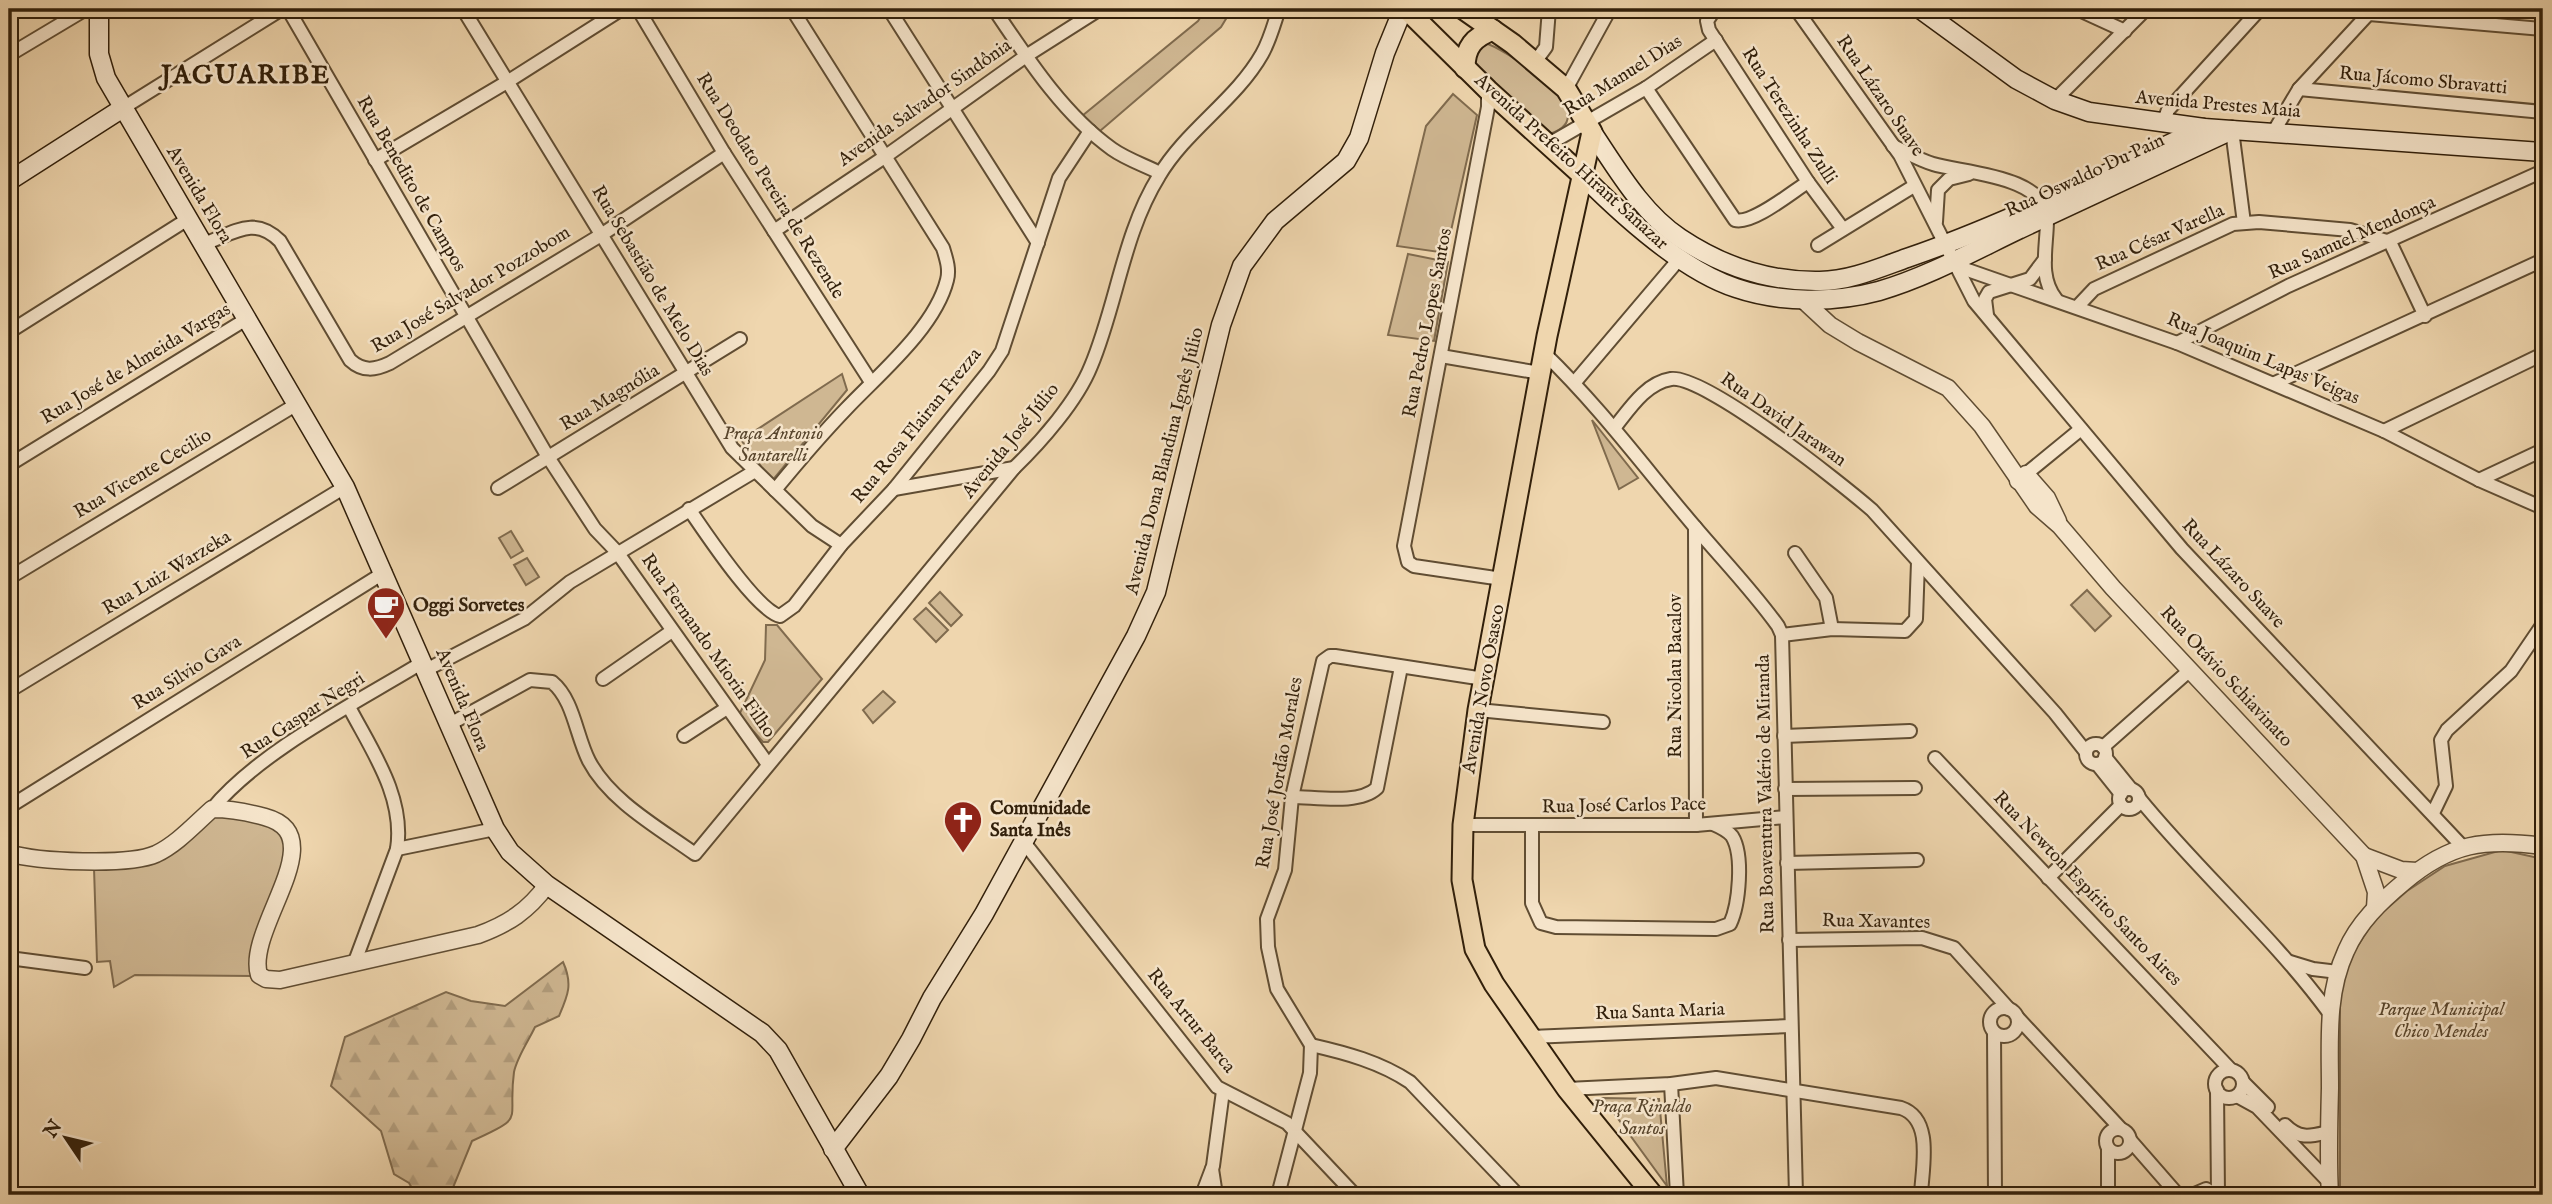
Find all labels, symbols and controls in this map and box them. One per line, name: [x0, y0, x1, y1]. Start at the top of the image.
street label: Rua Manuel Dias: [1559, 30, 1687, 122]
street label: Rua Lázaro Suave: [1831, 31, 1930, 162]
street label: Avenida Salvador Sindônia: [833, 33, 1017, 173]
street label: Rua Terezinha Zulli: [1736, 43, 1842, 189]
district label: JAGUARIBE: [158, 59, 331, 92]
street label: Rua Jácomo Sbravatti: [2338, 62, 2508, 100]
street label: Rua Deodato Pereira de Rezende: [690, 68, 850, 304]
street label: Avenida Prefeito Hirant Sanazar: [1468, 68, 1673, 256]
street label: Avenida Prestes Maia: [2133, 86, 2302, 124]
street label: Rua Benedito de Campos: [351, 92, 471, 276]
street label: Rua Oswaldo Du Pain: [2002, 129, 2168, 223]
street label: Avenida Flora: [160, 141, 238, 249]
street label: Rua Sebastião de Melo Dias: [585, 181, 719, 381]
street label: Rua Samuel Mendonça: [2265, 190, 2440, 286]
street label: Rua César Varella: [2092, 199, 2229, 277]
street label: Rua José Salvador Pozzobom: [367, 221, 575, 359]
street label: Rua Pedro Lopes Santos: [1398, 226, 1458, 420]
street label: Rua José de Almeida Vargas: [37, 298, 235, 430]
street label: Rua Joaquim Lapas Veigas: [2163, 308, 2363, 410]
street label: Avenida Dona Blandina Ignês Júlio: [1120, 325, 1210, 598]
street label: Rua Rosa Flairan Frezza: [847, 343, 988, 509]
street label: Rua Magnólia: [556, 359, 665, 437]
street label: Rua David Jarawan: [1715, 368, 1851, 472]
street label: Avenida José Júlio: [956, 378, 1065, 504]
park label: Praça Antonio Santarelli: [723, 422, 823, 468]
street label: Rua Vicente Cecilio: [70, 423, 216, 525]
street label: Rua Lázaro Suave: [2176, 514, 2290, 634]
street label: Rua Luiz Warzeka: [98, 525, 236, 621]
street label: Rua Fernando Miorin Filho: [635, 549, 781, 743]
cafe icon: Oggi Sorvetes: [365, 585, 407, 640]
street label: Rua Nicolau Bacalov: [1664, 593, 1688, 758]
place label: Oggi Sorvetes: [413, 594, 525, 618]
street label: Rua Otávio Schiavinato: [2154, 601, 2298, 753]
street label: Avenida Novo Osasco: [1457, 603, 1511, 776]
street label: Rua Silvio Gava: [128, 630, 247, 716]
street label: Avenida Flora: [429, 644, 495, 756]
street label: Rua Boaventura Valério de Miranda: [1752, 653, 1780, 934]
street label: Rua Gaspar Negri: [236, 667, 370, 765]
street label: Rua José Jordão Morales: [1251, 675, 1309, 871]
street label: Rua Newton Espírito Santo Aires: [1987, 786, 2187, 992]
street label: Rua José Carlos Pace: [1542, 793, 1707, 819]
place label: Comunidade Santa Inês: [990, 797, 1091, 843]
church icon: Comunidade Santa Inês: [942, 799, 984, 854]
street label: Rua Xavantes: [1822, 909, 1930, 935]
street label: Rua Artur Barca: [1141, 964, 1241, 1079]
street label: Rua Santa Maria: [1595, 998, 1726, 1026]
park label: Parque Municipal Chico Mendes: [2378, 998, 2505, 1044]
park label: Praça Rinaldo Santos: [1592, 1095, 1692, 1141]
north arrow: [32, 1102, 102, 1172]
text: N: [39, 1115, 69, 1144]

